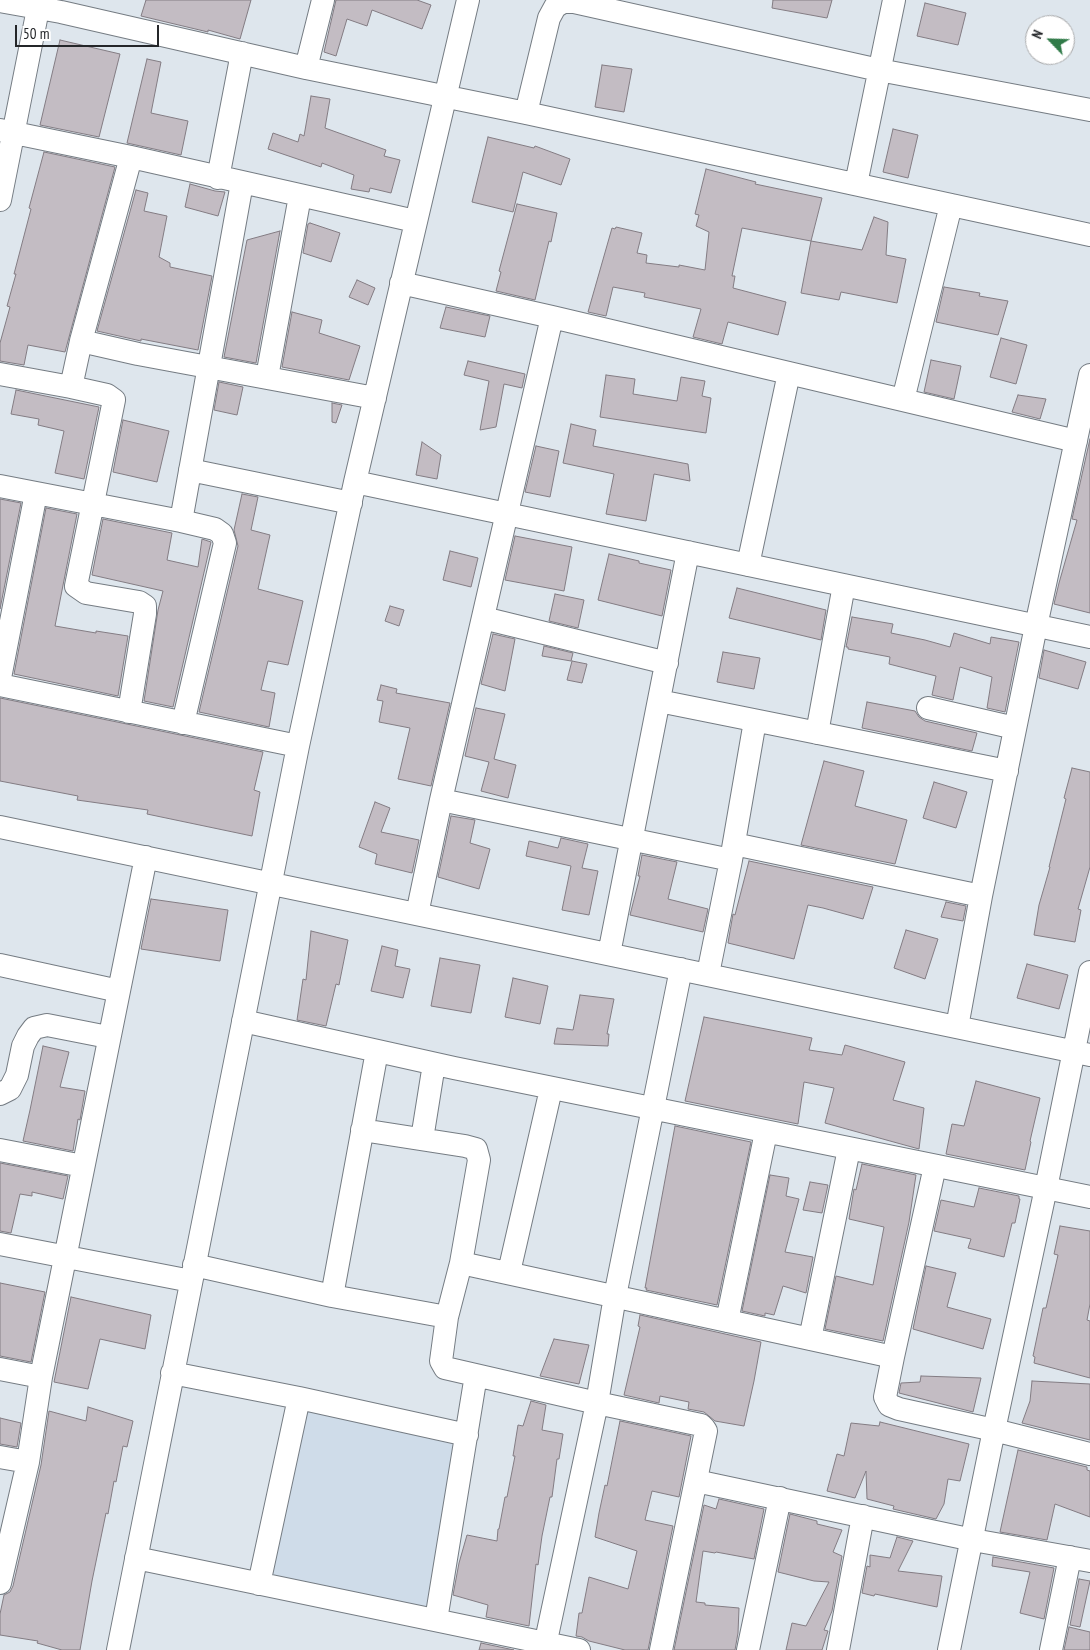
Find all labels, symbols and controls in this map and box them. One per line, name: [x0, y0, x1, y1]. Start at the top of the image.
scale bar: [18, 15, 161, 47]
north arrow: [1025, 15, 1075, 65]
text: 50 m: [23, 24, 49, 43]
text: N: [1027, 27, 1047, 41]

